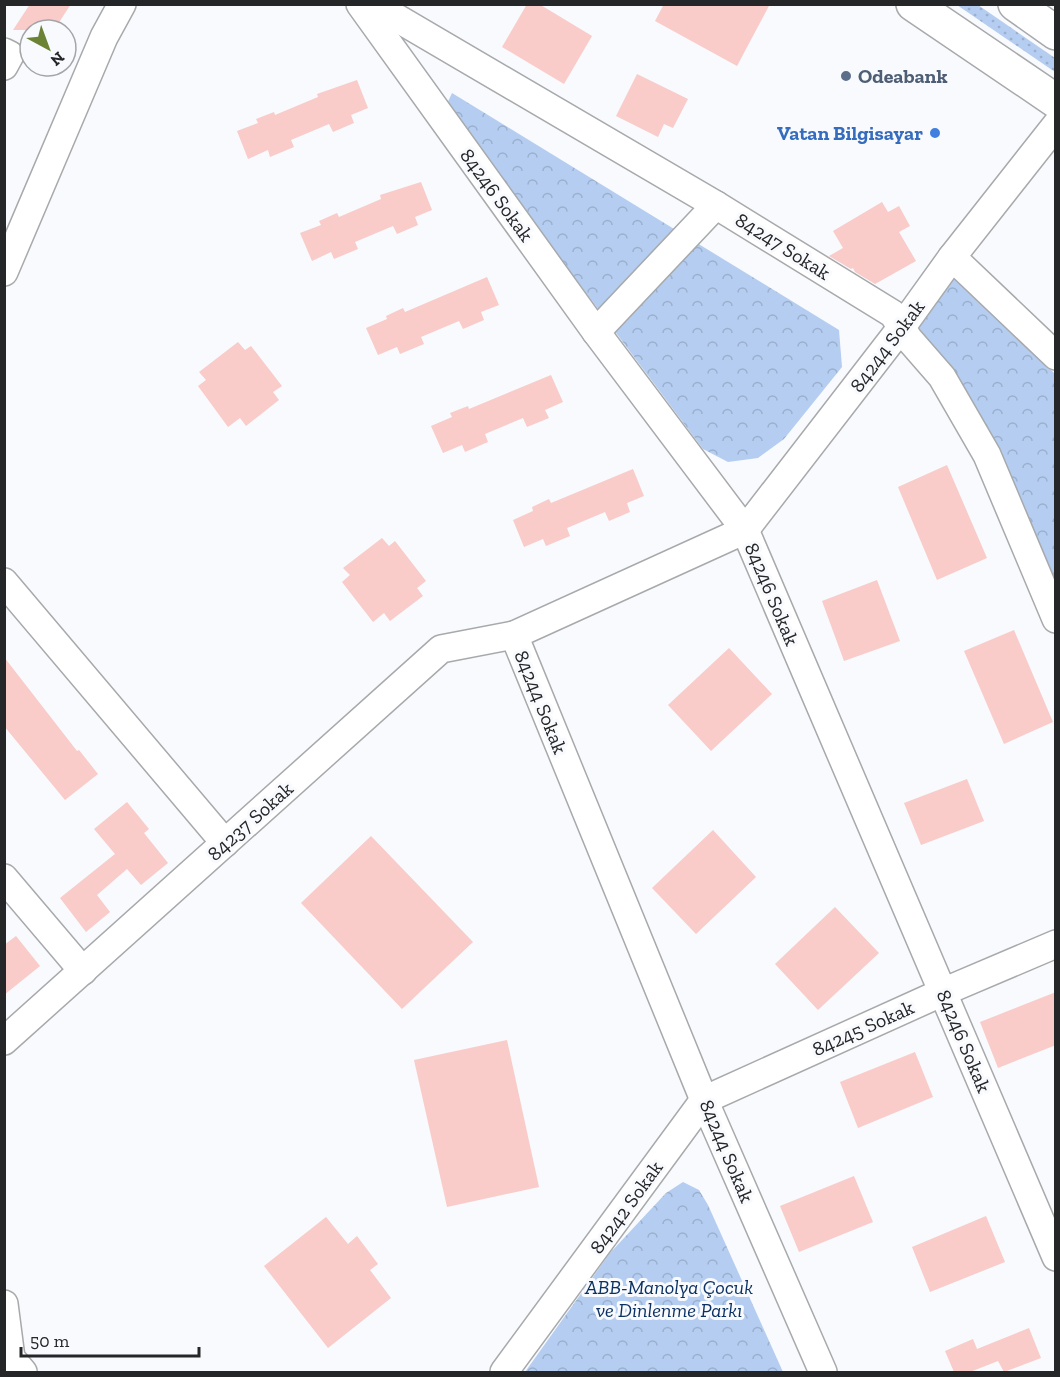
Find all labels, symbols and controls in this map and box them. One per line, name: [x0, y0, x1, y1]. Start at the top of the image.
north arrow: [18, 18, 78, 78]
text: N: [47, 48, 68, 70]
place label: Odeabank: [858, 64, 947, 88]
marker: Odeabank: [839, 69, 853, 83]
place label: Vatan Bilgisayar: [777, 121, 923, 145]
marker: Vatan Bilgisayar: [928, 126, 942, 140]
street label: 84246 Sokak: [455, 144, 539, 247]
street label: 84247 Sokak: [731, 207, 836, 285]
street label: 84244 Sokak: [845, 295, 930, 397]
street label: 84246 Sokak: [740, 539, 805, 649]
street label: 84244 Sokak: [509, 647, 573, 758]
street label: 84237 Sokak: [202, 776, 298, 866]
street label: 84246 Sokak: [932, 986, 997, 1096]
street label: 84245 Sokak: [808, 995, 918, 1061]
street label: 84244 Sokak: [695, 1096, 760, 1207]
street label: 84242 Sokak: [584, 1155, 668, 1258]
park label: ABB-Manolya Çocuk ve Dinlenme Parkı: [584, 1275, 753, 1322]
scale bar: [21, 1320, 200, 1358]
text: 50 m: [30, 1330, 70, 1352]

